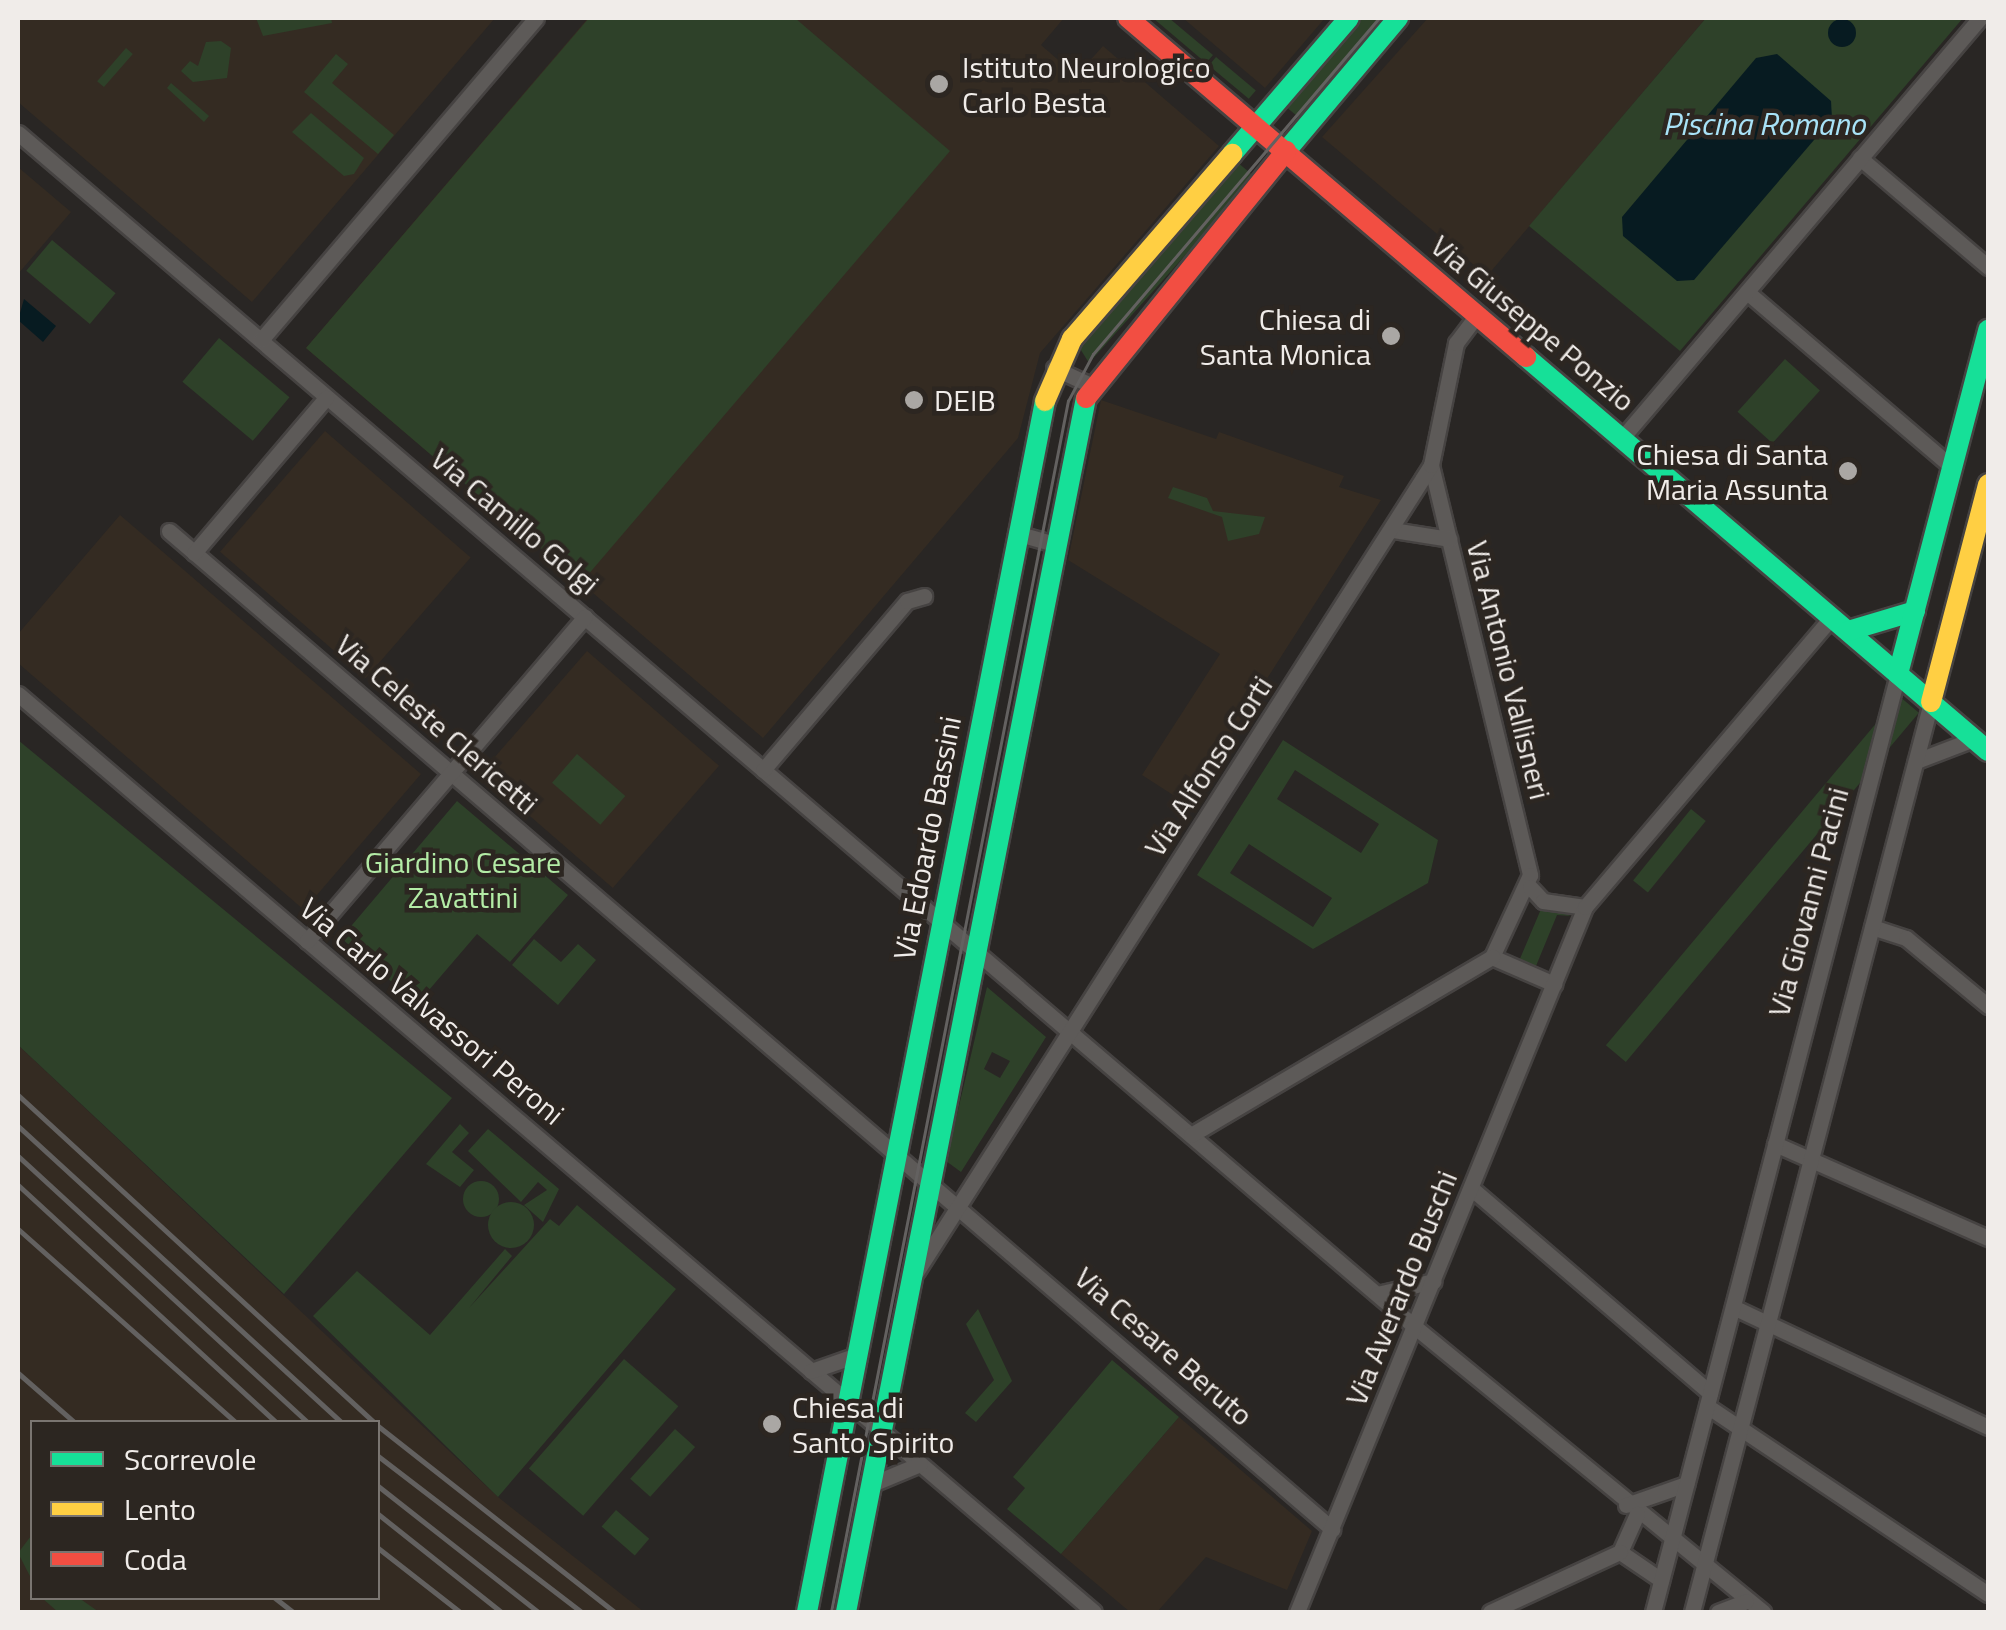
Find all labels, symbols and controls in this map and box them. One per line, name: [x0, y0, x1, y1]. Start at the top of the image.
place label: Istituto Neurologico Carlo Besta: [962, 49, 1210, 120]
marker: Istituto Neurologico Carlo Besta: [926, 71, 952, 97]
water label: Piscina Romano: [1663, 104, 1865, 142]
street label: Via Giuseppe Ponzio: [1424, 227, 1642, 419]
place label: Chiesa di Santa Monica: [1200, 301, 1371, 372]
marker: Chiesa di Santa Monica: [1380, 325, 1402, 347]
place label: DEIB: [934, 382, 996, 418]
marker: DEIB: [903, 389, 925, 411]
place label: Chiesa di Santa Maria Assunta: [1636, 436, 1828, 506]
street label: Via Camillo Golgi: [424, 440, 606, 602]
marker: Chiesa di Santa Maria Assunta: [1837, 460, 1859, 482]
street label: Via Antonio Vallisneri: [1459, 537, 1559, 803]
street label: Via Celeste Clericetti: [329, 626, 545, 822]
street label: Via Alfonso Corti: [1136, 669, 1280, 863]
street label: Via Edoardo Bassini: [886, 713, 968, 963]
street label: Via Giovanni Pacini: [1760, 783, 1856, 1021]
park label: Giardino Cesare Zavattini: [365, 844, 561, 914]
street label: Via Carlo Valvassori Peroni: [293, 890, 571, 1132]
street label: Via Averardo Buschi: [1337, 1165, 1465, 1411]
street label: Via Cesare Beruto: [1068, 1259, 1260, 1433]
place label: Chiesa di Santo Spirito: [792, 1389, 954, 1460]
marker: Chiesa di Santo Spirito: [761, 1413, 783, 1435]
legend: [30, 1420, 380, 1600]
text: Scorrevole: [124, 1436, 256, 1482]
text: Lento: [124, 1486, 196, 1532]
text: Coda: [124, 1536, 187, 1582]

